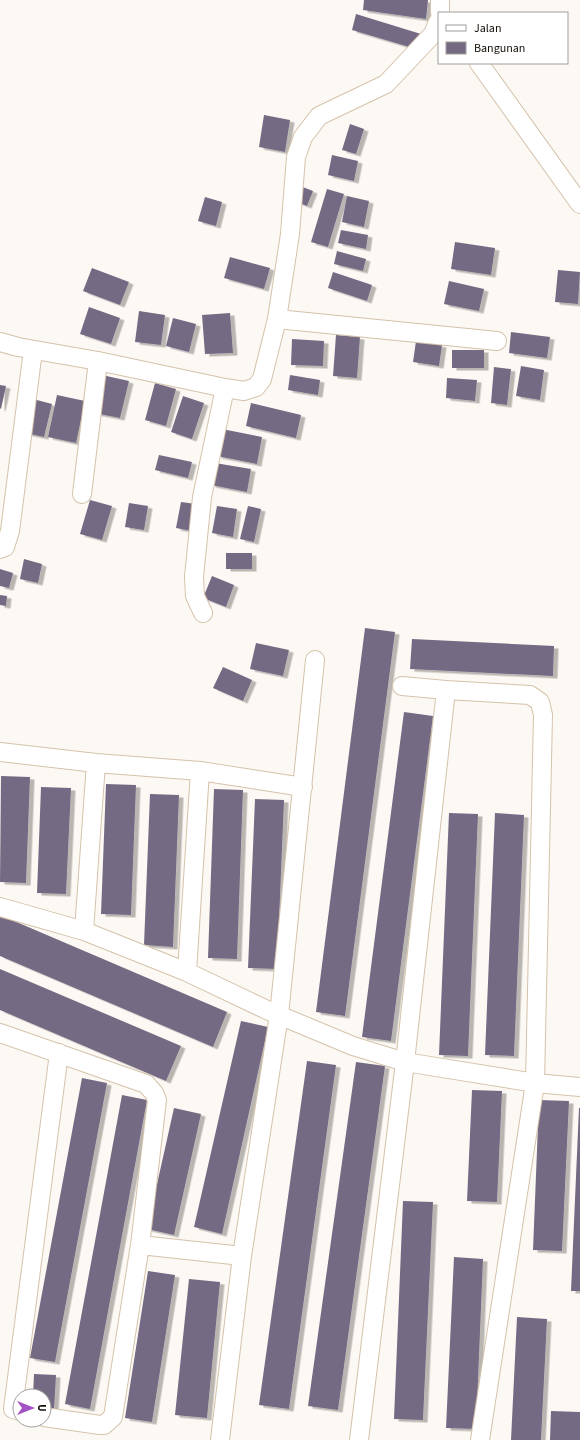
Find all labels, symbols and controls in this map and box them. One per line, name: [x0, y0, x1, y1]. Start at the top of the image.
legend: [438, 12, 568, 64]
text: Jalan: [474, 20, 501, 37]
text: Bangunan: [474, 40, 525, 57]
north arrow: [12, 1388, 52, 1428]
text: U: [34, 1404, 49, 1412]

